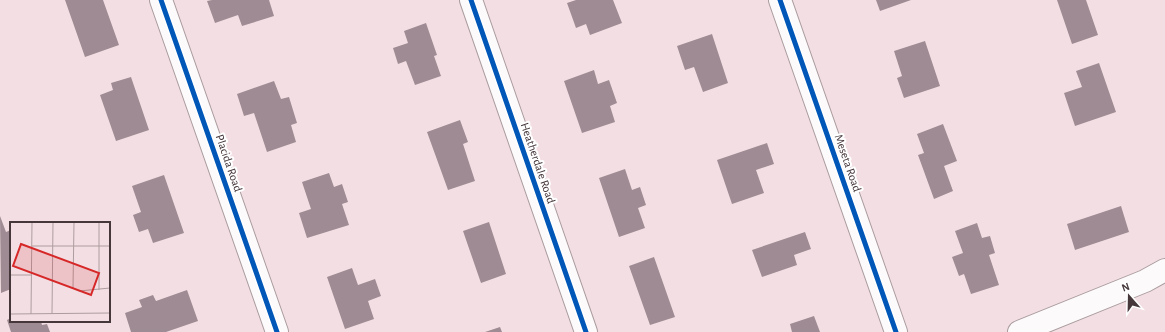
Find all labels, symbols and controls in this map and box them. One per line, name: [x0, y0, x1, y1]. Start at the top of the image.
street label: Heatherdale Road: [519, 121, 557, 205]
street label: Placida Road: [214, 133, 244, 193]
street label: Meseta Road: [833, 133, 863, 193]
inset map: [10, 222, 110, 322]
north arrow: [1109, 276, 1149, 316]
text: N: [1120, 281, 1131, 294]

